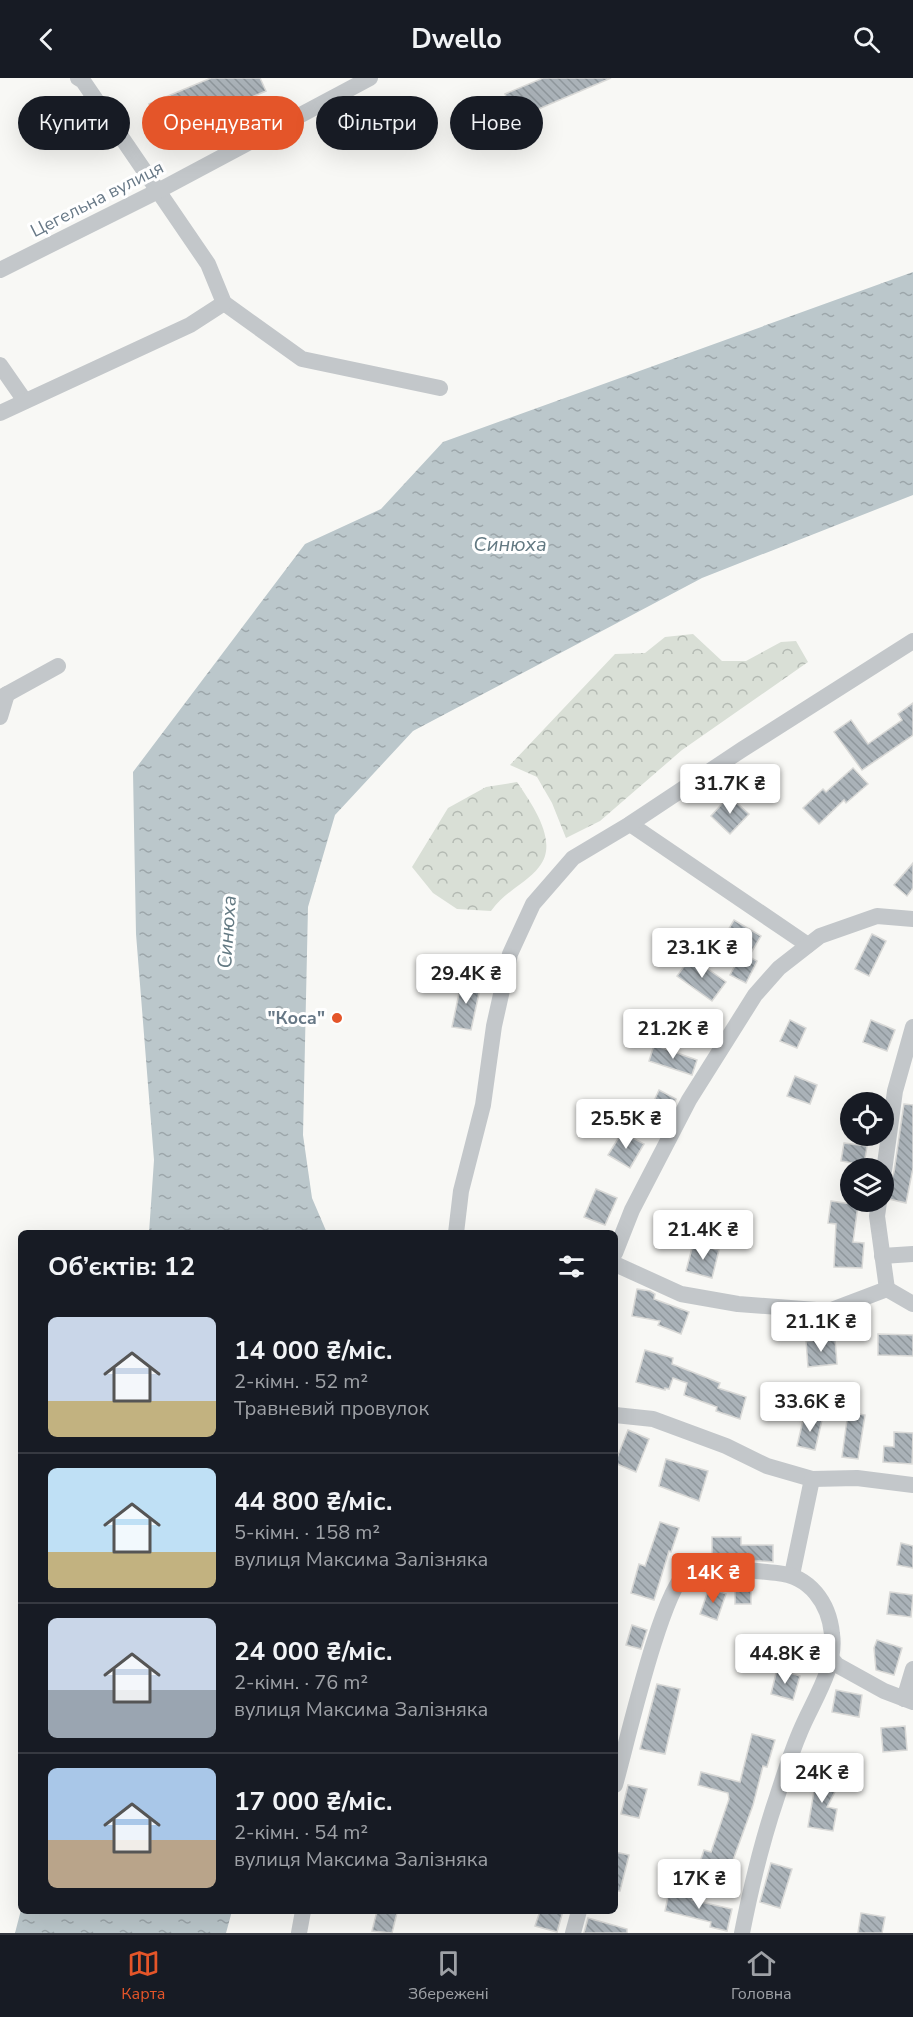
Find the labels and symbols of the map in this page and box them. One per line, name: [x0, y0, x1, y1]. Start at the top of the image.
street label: Цегельна вулиця: [26, 155, 168, 243]
water label: Синюха: [473, 531, 547, 558]
pin: 31.7K ₴: [675, 764, 785, 815]
water label: Синюха: [211, 894, 243, 970]
pin: 23.1K ₴: [647, 928, 757, 979]
pin: 29.4K ₴: [411, 954, 521, 1005]
place label: "Коса": [267, 1006, 325, 1030]
pin: 21.2K ₴: [618, 1009, 728, 1060]
marker: "Коса": [330, 1011, 344, 1025]
pin: 25.5K ₴: [571, 1099, 681, 1150]
pin: 21.4K ₴: [648, 1210, 758, 1261]
pin: 21.1K ₴: [766, 1302, 876, 1353]
pin: 33.6K ₴: [755, 1382, 865, 1433]
pin: 14K ₴: [671, 1553, 755, 1604]
pin: 44.8K ₴: [730, 1634, 840, 1685]
pin: 24K ₴: [780, 1753, 864, 1804]
pin: 17K ₴: [657, 1859, 741, 1910]

